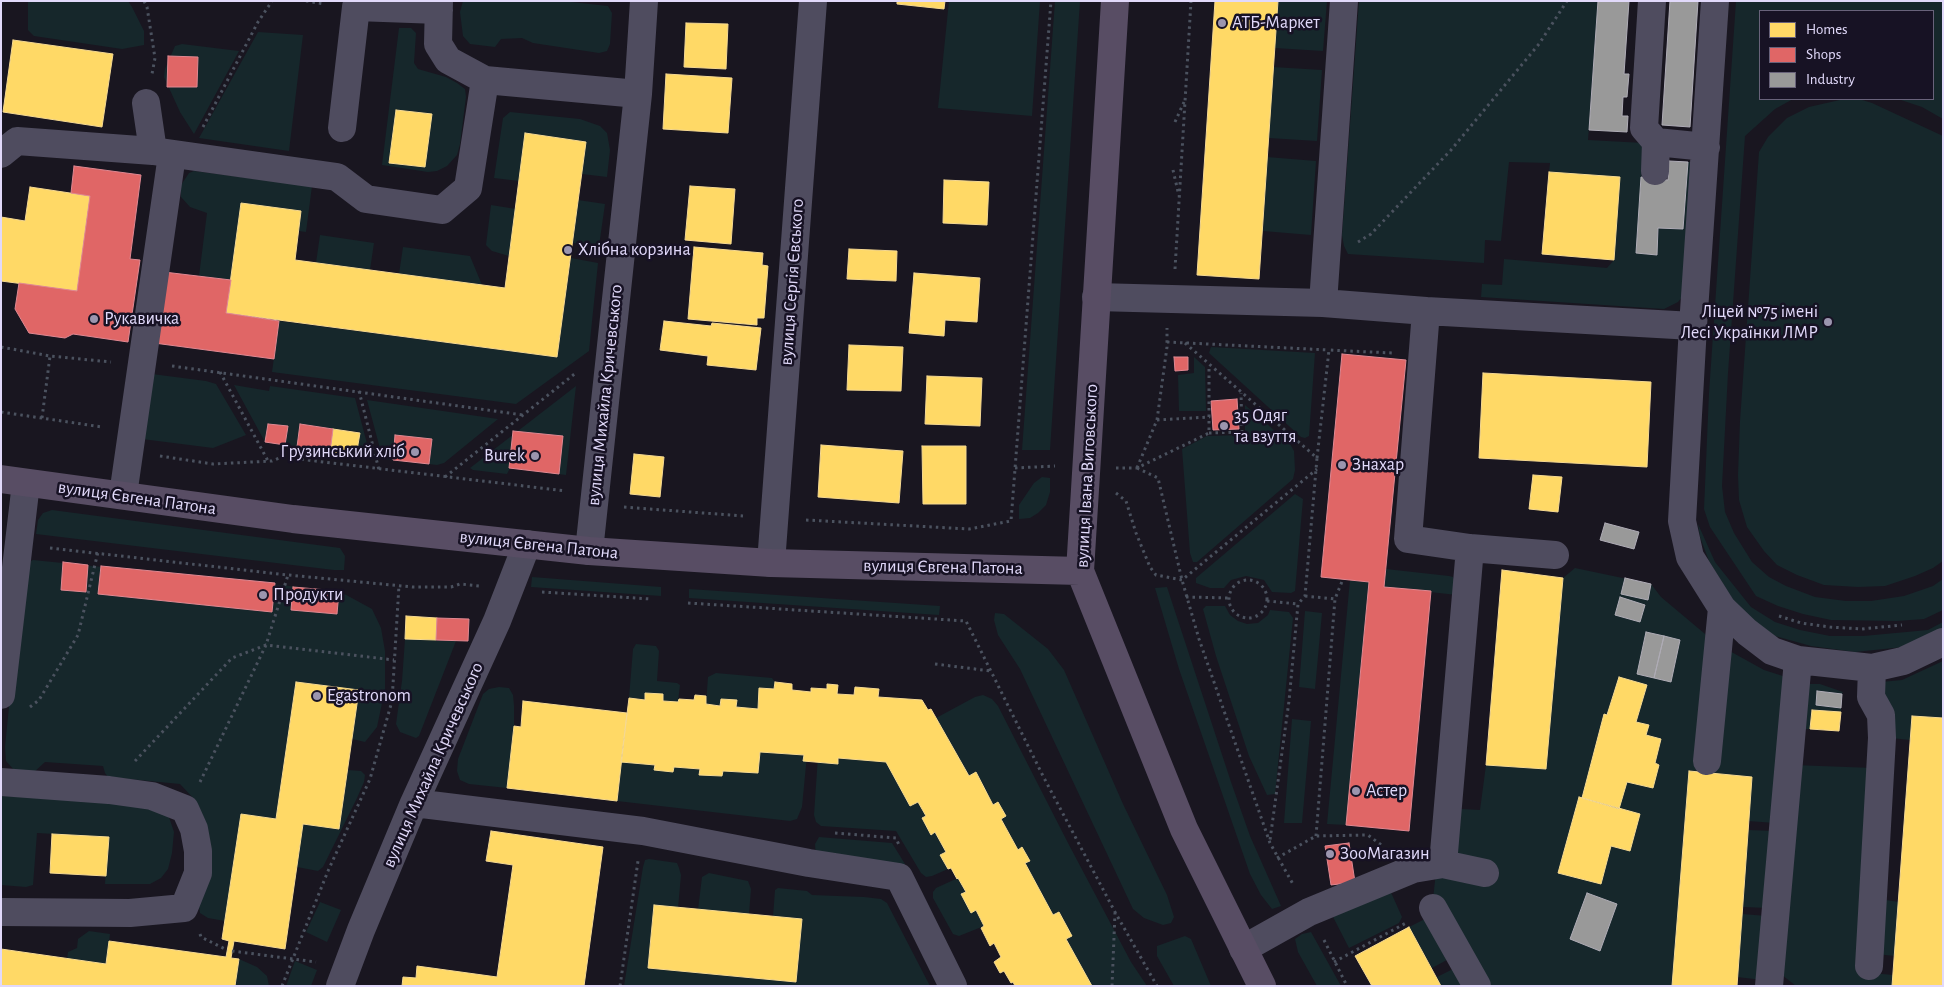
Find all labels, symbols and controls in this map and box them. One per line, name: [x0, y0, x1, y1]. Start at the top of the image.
legend: [1759, 10, 1934, 100]
place label: АТБ-Маркет: [1232, 12, 1320, 34]
marker: АТБ-Маркет: [1216, 17, 1228, 29]
text: Homes: [1806, 22, 1848, 37]
text: Shops: [1806, 47, 1841, 62]
text: Industry: [1806, 72, 1855, 87]
street label: вулиця Сергія Євського: [775, 198, 809, 366]
place label: Хлібна корзина: [578, 239, 691, 261]
marker: Хлібна корзина: [562, 244, 574, 256]
street label: вулиця Михайла Кричевського: [583, 283, 627, 507]
place label: Ліцей №75 імені Лесі Українки ЛМР: [1681, 301, 1818, 344]
place label: Рукавичка: [104, 308, 179, 330]
marker: Рукавичка: [88, 313, 100, 325]
marker: Ліцей №75 імені Лесі Українки ЛМР: [1822, 316, 1834, 328]
street label: вулиця Івана Виговського: [1071, 383, 1103, 569]
place label: 35 Одяг та взуття: [1234, 405, 1296, 448]
marker: 35 Одяг та взуття: [1218, 420, 1230, 432]
place label: Грузинський хліб: [280, 441, 405, 463]
place label: Burek: [484, 445, 525, 467]
marker: Грузинський хліб: [409, 446, 421, 458]
marker: Burek: [529, 450, 541, 462]
place label: Знахар: [1352, 454, 1404, 476]
marker: Знахар: [1336, 459, 1348, 471]
street label: вулиця Євгена Патона: [56, 476, 218, 520]
street label: вулиця Євгена Патона: [459, 526, 619, 564]
street label: вулиця Євгена Патона: [863, 555, 1023, 579]
place label: Продукти: [273, 584, 343, 606]
marker: Продукти: [257, 589, 269, 601]
street label: вулиця Михайла Кричевського: [378, 659, 488, 871]
place label: Egastronom: [327, 685, 411, 707]
marker: Egastronom: [311, 690, 323, 702]
place label: Астер: [1366, 780, 1407, 802]
marker: Астер: [1350, 785, 1362, 797]
place label: ЗооМагазин: [1340, 843, 1430, 865]
marker: ЗооМагазин: [1324, 848, 1336, 860]

